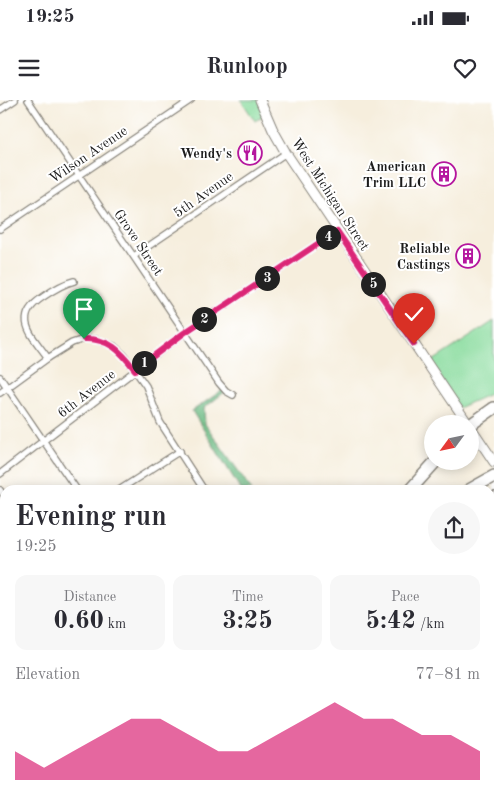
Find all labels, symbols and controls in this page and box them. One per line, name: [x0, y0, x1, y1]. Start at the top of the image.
text: 19:25: [25, 8, 74, 27]
icon: menu: [15, 54, 43, 82]
icon: heart: [451, 54, 479, 82]
text: Runloop: [206, 56, 288, 78]
street label: Wilson Avenue: [47, 124, 130, 186]
street label: West Michigan Street: [289, 136, 372, 253]
restaurant icon: Wendy's: [237, 140, 263, 166]
place label: Wendy's: [180, 147, 232, 161]
place label: American Trim LLC: [363, 160, 426, 190]
building icon: American Trim LLC: [431, 161, 457, 187]
street label: 5th Avenue: [171, 169, 236, 220]
street label: Grove Street: [111, 207, 165, 278]
pin: 4: [316, 224, 340, 250]
text: 4: [324, 230, 333, 244]
place label: Reliable Castings: [397, 242, 450, 272]
building icon: Reliable Castings: [455, 243, 481, 269]
pin: 3: [254, 266, 280, 290]
text: 3: [263, 271, 272, 285]
pin: 5: [360, 272, 386, 296]
text: 5: [369, 277, 378, 291]
pin: [63, 288, 105, 339]
pin: [393, 293, 435, 344]
icon: arrive: [70, 295, 98, 323]
icon: check: [400, 300, 428, 328]
pin: 2: [192, 306, 216, 332]
text: 2: [200, 312, 209, 326]
pin: 1: [132, 350, 156, 376]
text: 1: [140, 356, 149, 370]
street label: 6th Avenue: [55, 367, 118, 421]
north arrow: [424, 415, 479, 470]
map controls: [424, 415, 479, 470]
button: share: [428, 502, 480, 554]
text: Evening run: [15, 504, 167, 532]
text: 19:25: [15, 539, 57, 555]
text: Distance: [63, 590, 116, 604]
text: Time: [232, 590, 263, 604]
text: Pace: [391, 590, 419, 604]
text: 0.60: [53, 609, 104, 634]
text: 3:25: [222, 609, 273, 634]
text: 5:42: [366, 609, 416, 634]
text: km: [104, 617, 126, 631]
text: /km: [416, 617, 445, 631]
text: Elevation: [15, 667, 80, 683]
text: 77–81 m: [416, 667, 480, 683]

